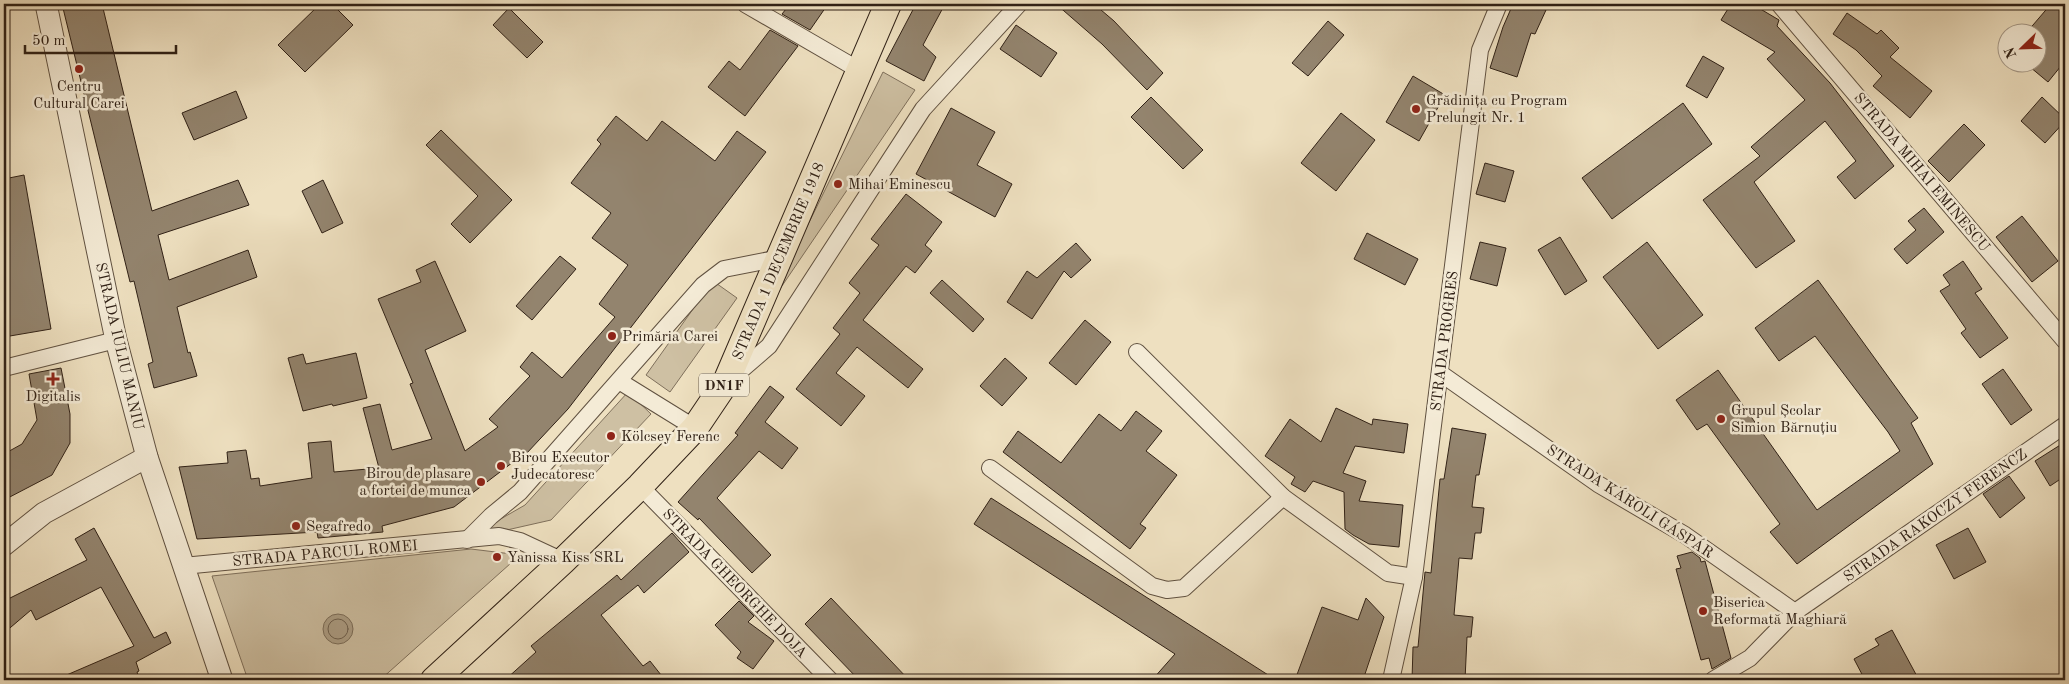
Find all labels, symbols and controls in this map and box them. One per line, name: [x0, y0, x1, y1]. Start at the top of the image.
scale bar: [25, 22, 176, 54]
north arrow: [1996, 22, 2046, 72]
text: 50 m: [32, 34, 66, 49]
text: N: [2002, 45, 2019, 60]
marker: Centru Cultural Carei: [73, 63, 85, 75]
place label: Centru Cultural Carei: [33, 80, 125, 112]
street label: STRADA MIHAI EMINESCU: [1850, 91, 1992, 255]
place label: Grădinița cu Program Prelungit Nr. 1: [1426, 94, 1567, 126]
marker: Grădinița cu Program Prelungit Nr. 1: [1410, 103, 1422, 115]
street label: STRADA 1 DECEMBRIE 1918: [731, 161, 828, 363]
marker: Mihai Eminescu: [832, 178, 844, 190]
place label: Mihai Eminescu: [848, 178, 951, 193]
street label: STRADA IULIU MANIU: [92, 261, 145, 432]
street label: STRADA PROGRES: [1429, 270, 1462, 412]
marker: Primăria Carei: [606, 330, 618, 342]
place label: Primăria Carei: [622, 330, 718, 345]
marker: Digitalis: [47, 373, 59, 385]
road number: DN1F: [699, 374, 749, 396]
place label: Digitalis: [25, 390, 81, 405]
place label: Grupul Școlar Simion Bărnuțiu: [1731, 404, 1837, 436]
marker: Grupul Școlar Simion Bărnuțiu: [1715, 413, 1727, 425]
marker: Kölcsey Ferenc: [605, 430, 617, 442]
place label: Kölcsey Ferenc: [621, 430, 720, 445]
street label: STRADA KÁROLI GÁSPÁR: [1543, 440, 1717, 562]
street label: STRADA RAKOCZY FERENCZ: [1841, 447, 2030, 585]
place label: Birou Executor Judecatoresc: [511, 451, 609, 483]
marker: Birou Executor Judecatoresc: [495, 460, 507, 472]
place label: Birou de plasare a fortei de munca: [360, 467, 472, 499]
marker: Birou de plasare a fortei de munca: [475, 476, 487, 488]
street label: STRADA GHEORGHE DOJA: [659, 507, 809, 662]
marker: Segafredo: [290, 520, 302, 532]
place label: Segafredo: [306, 520, 371, 535]
street label: STRADA PARCUL ROMEI: [232, 539, 419, 570]
marker: Yanissa Kiss SRL: [491, 551, 503, 563]
place label: Yanissa Kiss SRL: [507, 551, 624, 566]
place label: Biserica Reformată Maghiară: [1713, 596, 1847, 628]
marker: Biserica Reformată Maghiară: [1697, 605, 1709, 617]

